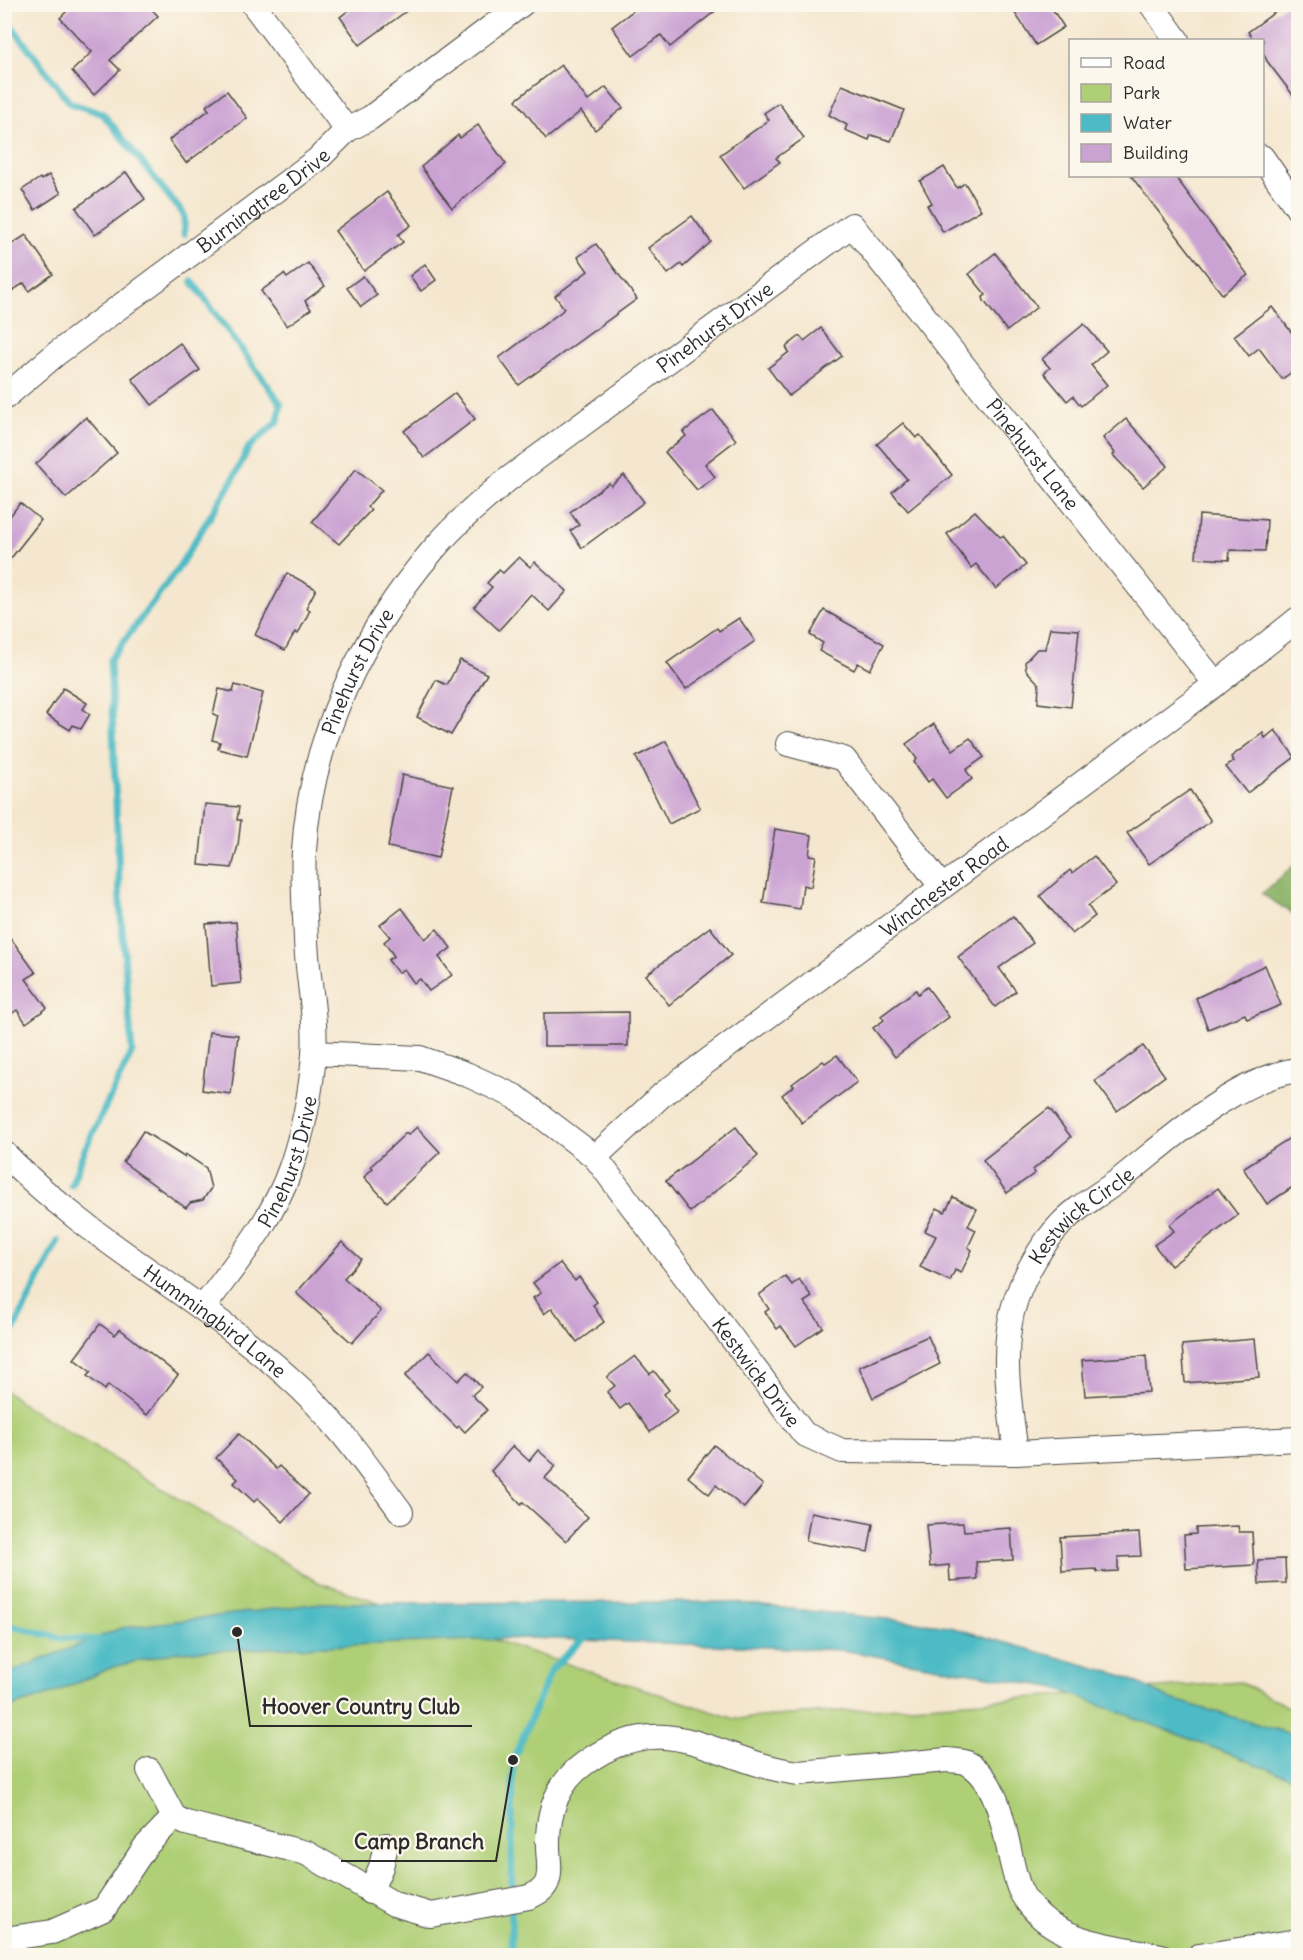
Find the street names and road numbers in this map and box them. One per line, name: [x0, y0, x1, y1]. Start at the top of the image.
street label: Burningtree Drive: [191, 142, 335, 258]
street label: Pinehurst Drive: [651, 276, 777, 378]
street label: Pinehurst Lane: [982, 393, 1085, 515]
street label: Pinehurst Drive: [315, 603, 398, 738]
street label: Winchester Road: [875, 830, 1013, 942]
street label: Pinehurst Drive: [252, 1094, 321, 1232]
street label: Kestwick Circle: [1023, 1161, 1139, 1268]
street label: Hummingbird Lane: [139, 1259, 292, 1382]
street label: Kestwick Drive: [707, 1312, 806, 1432]

